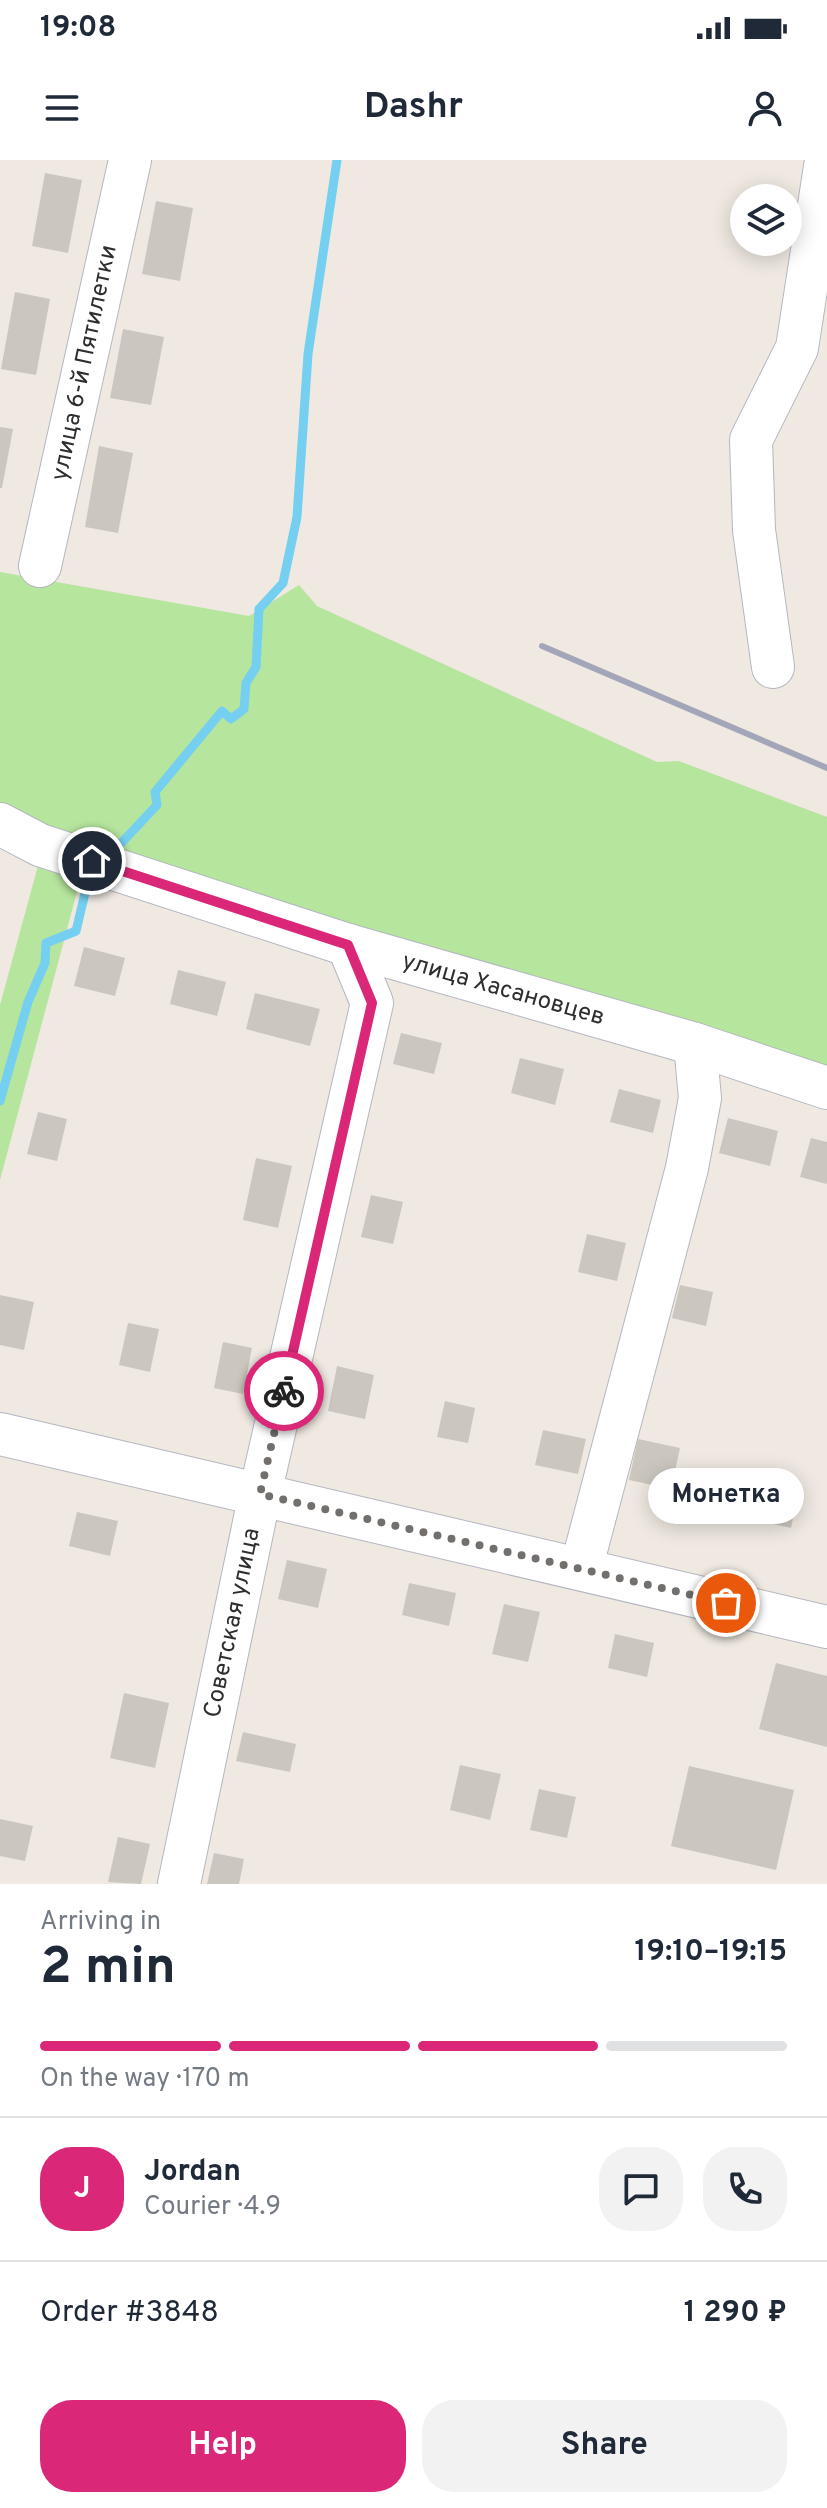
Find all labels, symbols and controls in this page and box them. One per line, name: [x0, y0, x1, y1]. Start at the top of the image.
text: 19:08: [40, 10, 116, 47]
text: Dashr: [364, 85, 463, 131]
icon: menu: [40, 86, 84, 130]
icon: person: [743, 86, 787, 130]
map controls: [730, 184, 802, 256]
button: layers: [730, 184, 802, 256]
street label: улица 6-й Пятилетки: [45, 242, 125, 484]
pin: [58, 827, 126, 895]
icon: home: [70, 839, 114, 883]
street label: улица Хасановцев: [398, 947, 608, 1033]
courier: [244, 1351, 324, 1431]
icon: bike: [262, 1369, 306, 1413]
callout: Монетка: [648, 1467, 804, 1523]
text: Монетка: [671, 1479, 781, 1512]
street label: Советская улица: [198, 1525, 268, 1721]
pin: [692, 1569, 760, 1637]
icon: bag: [704, 1581, 748, 1625]
text: Arriving in: [40, 1906, 161, 1939]
text: 19:10–19:15: [634, 1934, 787, 1971]
text: 2 min: [40, 1936, 176, 2002]
text: On the way · 170 m: [40, 2063, 249, 2096]
button: chat: [599, 2147, 683, 2231]
button: phone: [703, 2147, 787, 2231]
text: Jordan: [144, 2154, 241, 2191]
text: J: [74, 2171, 90, 2208]
text: Courier · 4.9: [144, 2191, 281, 2224]
text: Order #3848: [40, 2295, 219, 2332]
text: 1 290 ₽: [684, 2295, 787, 2332]
button: Help: [40, 2400, 406, 2492]
button: Share: [422, 2400, 787, 2492]

